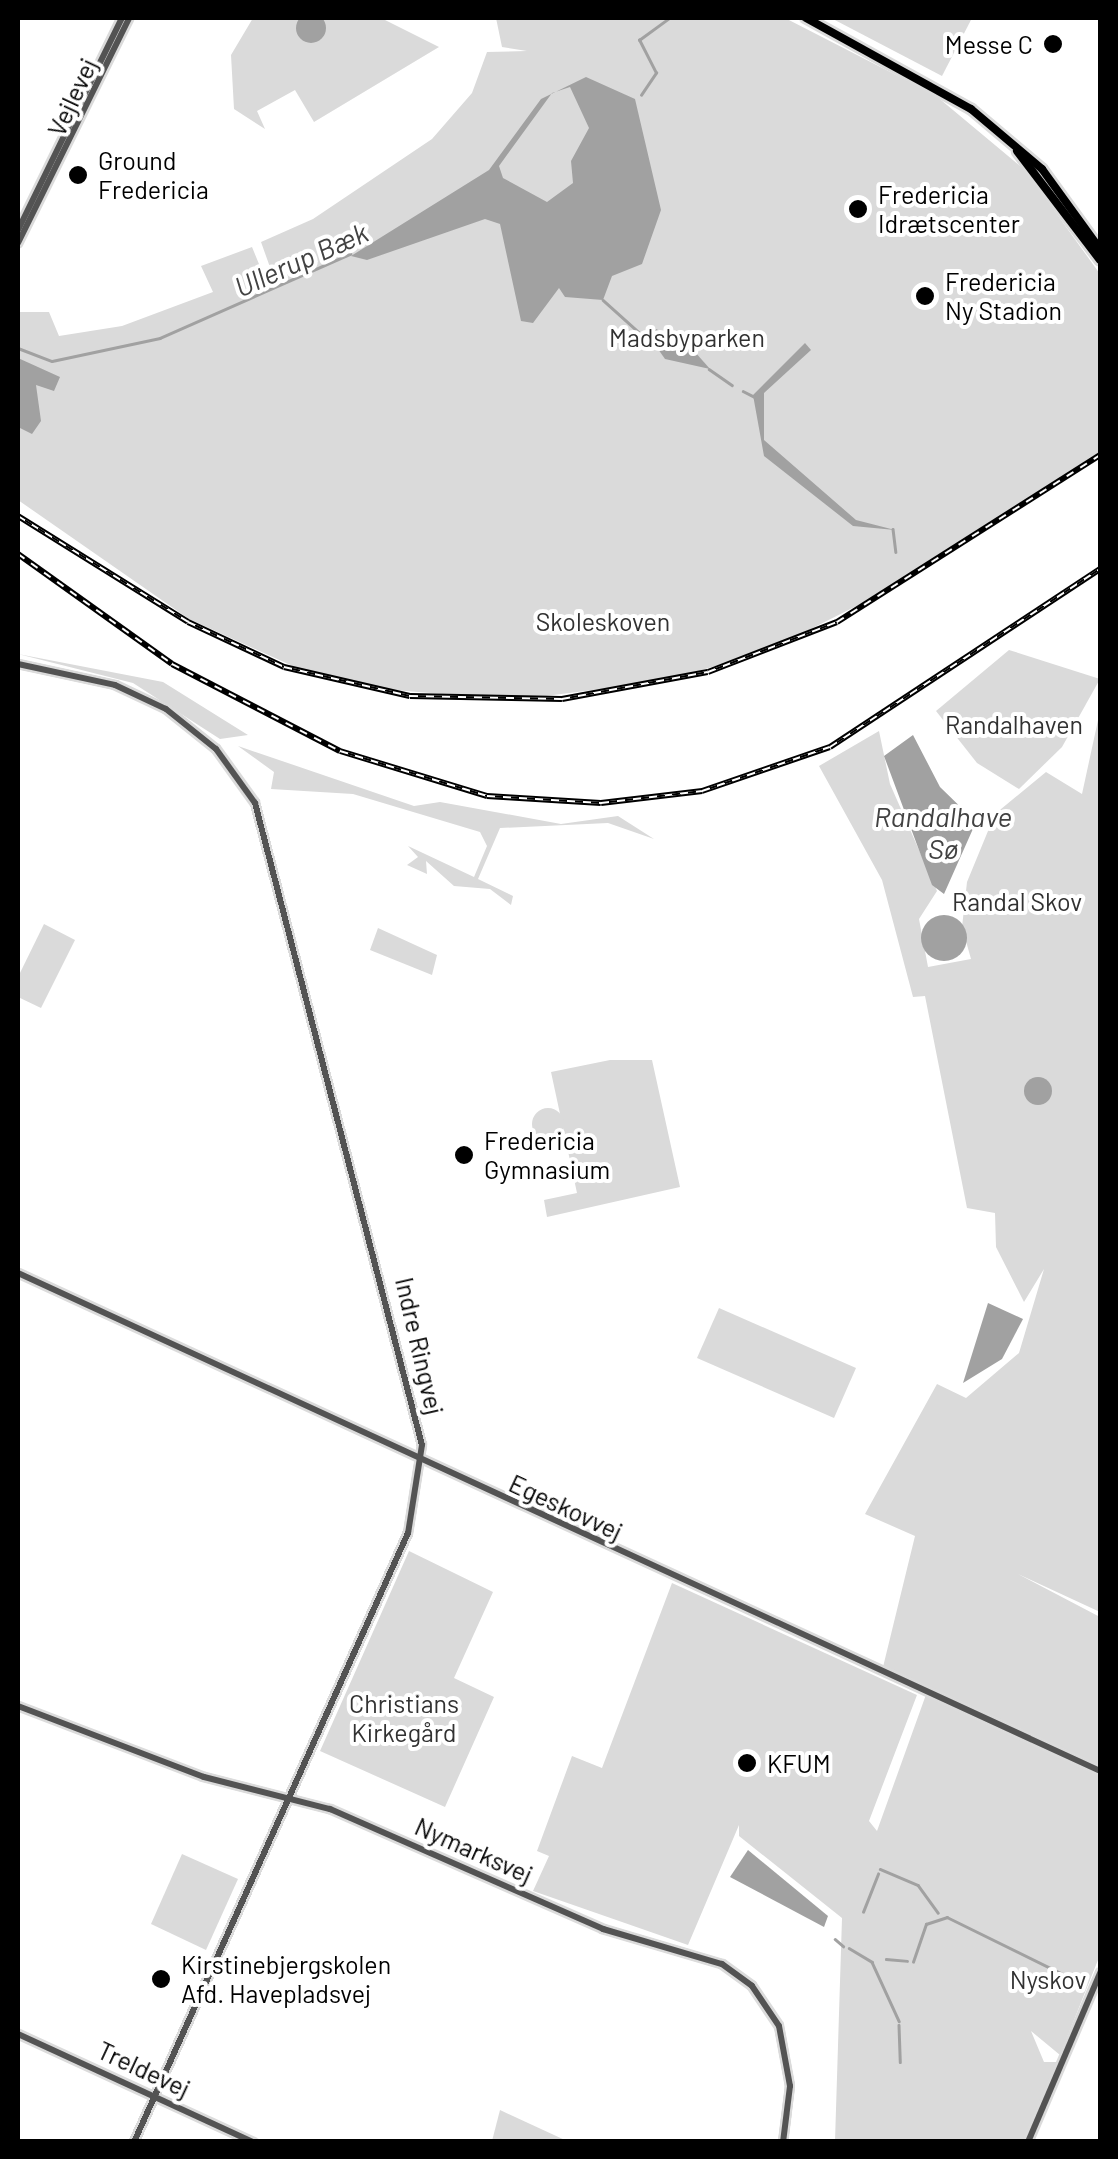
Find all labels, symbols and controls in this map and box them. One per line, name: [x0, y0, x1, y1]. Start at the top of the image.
place label: Messe C: [945, 29, 1033, 59]
marker: Messe C: [1042, 33, 1064, 55]
street label: Vejlevej: [41, 53, 103, 141]
place label: Ground Fredericia: [98, 146, 209, 205]
marker: Ground Fredericia: [67, 164, 89, 186]
place label: Fredericia Idrætscenter: [878, 180, 1020, 239]
marker: Fredericia Idrætscenter: [847, 198, 869, 220]
water label: Ullerup Bæk: [229, 215, 373, 303]
place label: Fredericia Ny Stadion: [945, 267, 1062, 326]
marker: Fredericia Ny Stadion: [914, 285, 936, 307]
park label: Madsbyparken: [609, 322, 765, 352]
park label: Skoleskoven: [536, 606, 670, 636]
park label: Randalhaven: [945, 709, 1083, 739]
water label: Randalhave Sø: [874, 799, 1012, 865]
park label: Randal Skov: [952, 886, 1082, 916]
place label: Fredericia Gymnasium: [484, 1126, 610, 1185]
marker: Fredericia Gymnasium: [453, 1144, 475, 1166]
street label: Indre Ringvej: [390, 1274, 450, 1418]
street label: Egeskovvej: [505, 1468, 627, 1546]
park label: Christians Kirkegård: [349, 1689, 459, 1748]
place label: KFUM: [767, 1748, 831, 1778]
marker: KFUM: [736, 1752, 758, 1774]
street label: Nymarksvej: [411, 1811, 537, 1889]
place label: Kirstinebjergskolen Afd. Havepladsvej: [181, 1950, 391, 2009]
park label: Nyskov: [1010, 1964, 1086, 1994]
marker: Kirstinebjergskolen Afd. Havepladsvej: [150, 1968, 172, 1990]
street label: Treldevej: [93, 2035, 195, 2103]

